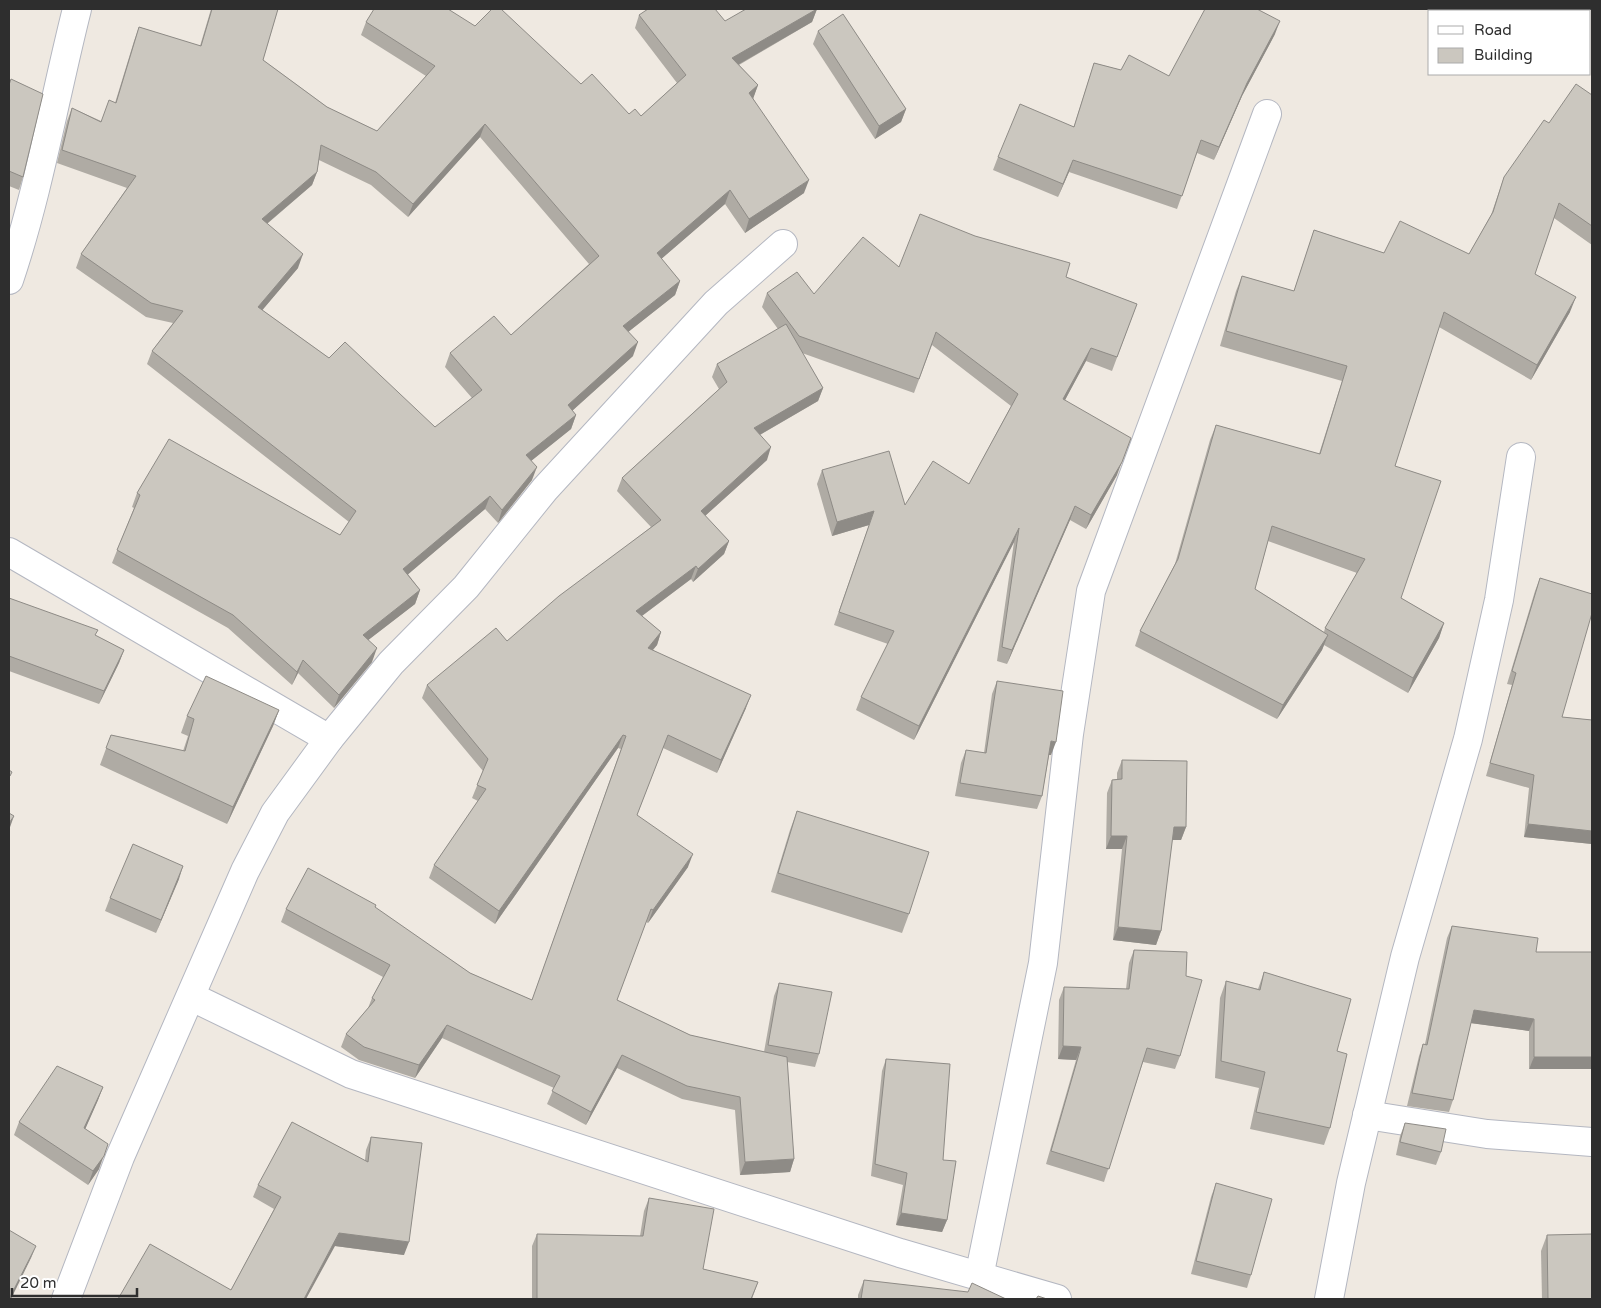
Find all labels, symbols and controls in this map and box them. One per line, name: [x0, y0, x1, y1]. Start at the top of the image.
legend: [1428, 10, 1591, 75]
text: Road: [1474, 21, 1512, 39]
text: Building: [1474, 46, 1533, 64]
scale bar: [12, 1266, 138, 1298]
text: 20 m: [20, 1274, 57, 1292]

